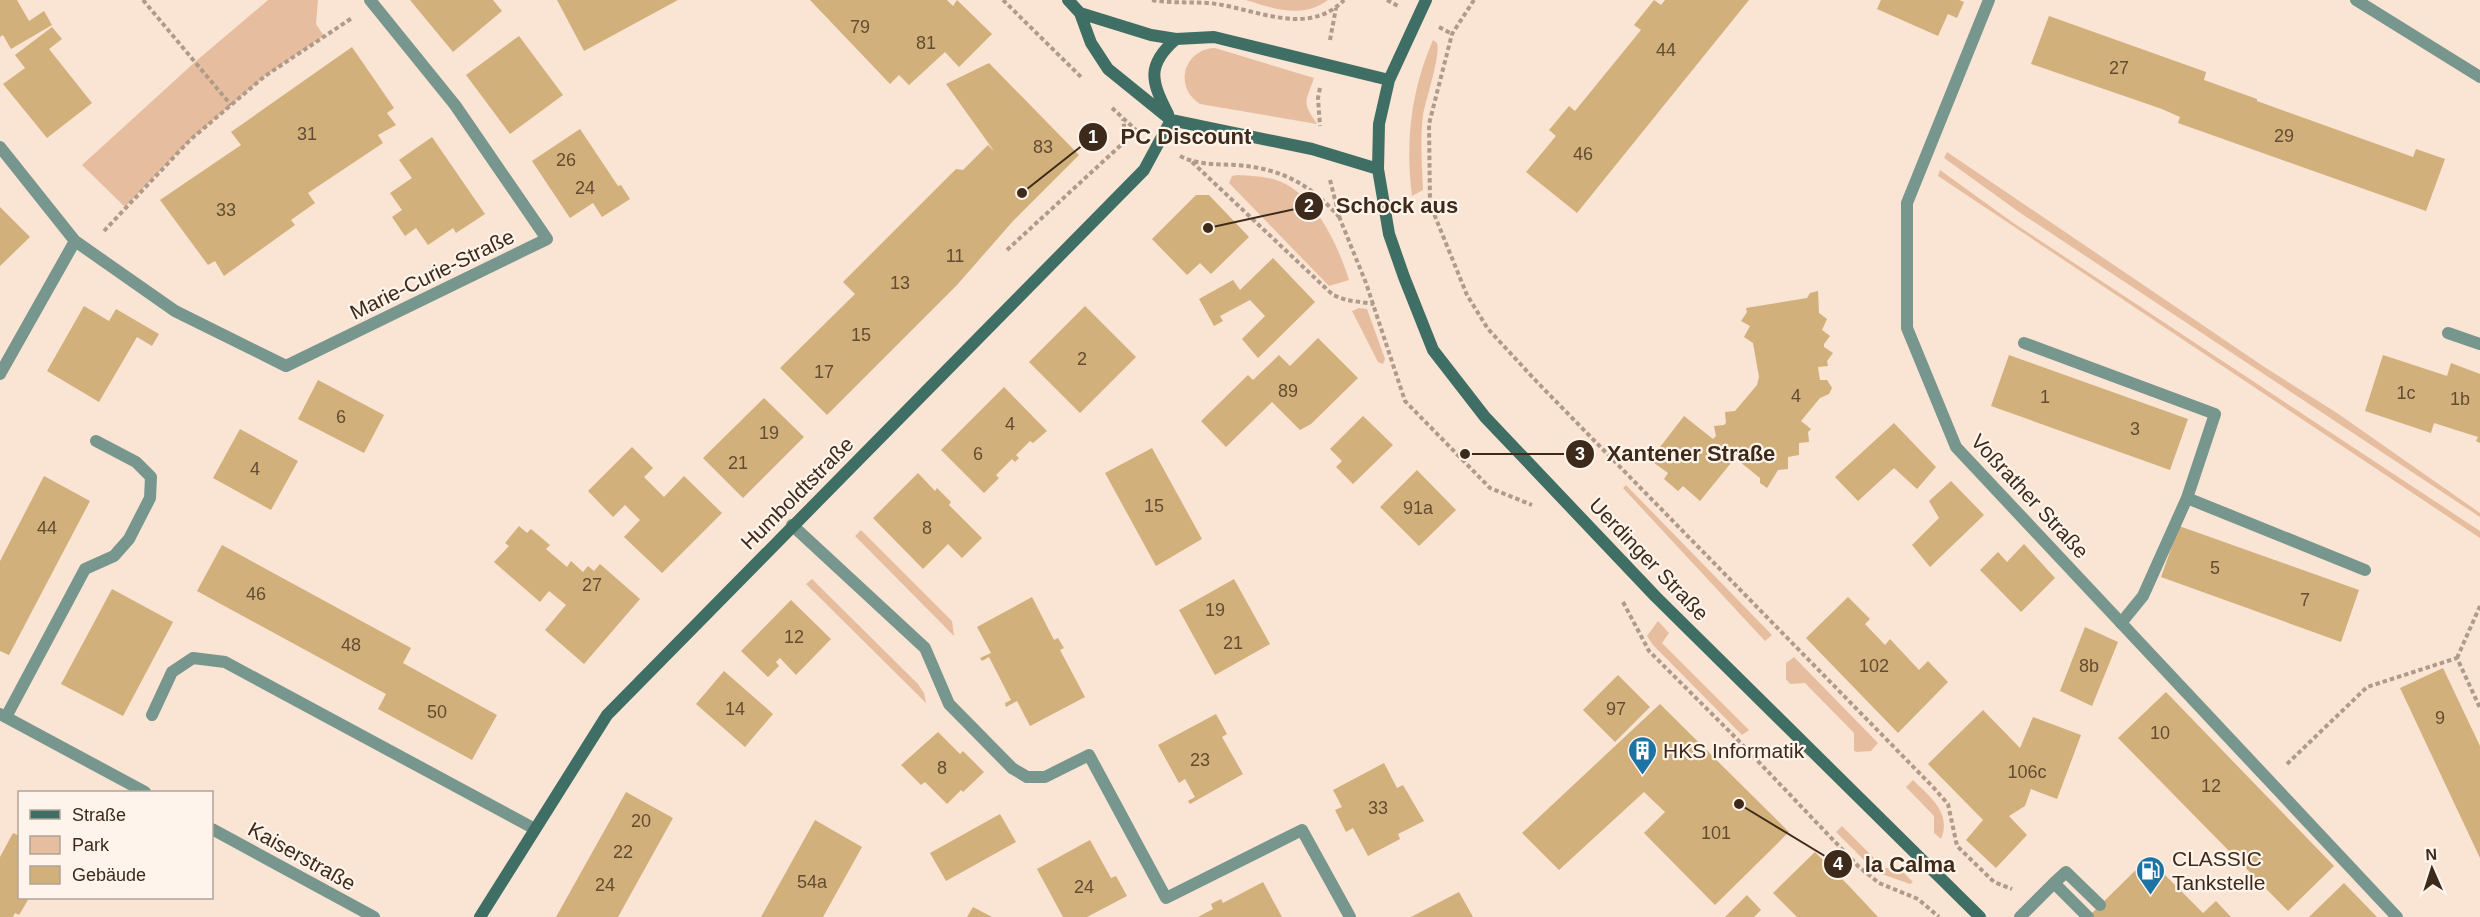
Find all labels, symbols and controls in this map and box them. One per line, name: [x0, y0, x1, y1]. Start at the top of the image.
house number: 79: [850, 17, 870, 37]
house number: 81: [916, 33, 936, 53]
house number: 44: [1656, 40, 1676, 60]
house number: 27: [2109, 58, 2129, 78]
callout: PC Discount: [1078, 117, 1263, 157]
house number: 31: [297, 124, 317, 144]
text: PC Discount: [1121, 124, 1252, 149]
house number: 29: [2274, 126, 2294, 146]
text: 1: [1088, 127, 1098, 147]
house number: 83: [1033, 137, 1053, 157]
house number: 46: [1573, 144, 1593, 164]
house number: 26: [556, 150, 576, 170]
house number: 24: [575, 178, 595, 198]
callout: Schock aus: [1294, 186, 1470, 226]
text: Schock aus: [1336, 193, 1458, 218]
text: 2: [1304, 196, 1314, 216]
house number: 33: [216, 200, 236, 220]
street label: Marie-Curie-Straße: [346, 224, 518, 324]
house number: 11: [946, 246, 964, 266]
house number: 13: [890, 273, 910, 293]
house number: 15: [851, 325, 871, 345]
house number: 2: [1077, 349, 1087, 369]
house number: 17: [814, 362, 834, 382]
house number: 89: [1278, 381, 1298, 401]
house number: 1c: [2396, 383, 2416, 403]
house number: 4: [1791, 386, 1801, 406]
house number: 1: [2040, 387, 2050, 407]
house number: 1b: [2450, 389, 2470, 409]
house number: 6: [336, 407, 346, 427]
house number: 4: [1005, 414, 1015, 434]
house number: 3: [2130, 419, 2140, 439]
house number: 19: [759, 423, 779, 443]
street label: Voßrather Straße: [1967, 429, 2093, 563]
street label: Humboldtstraße: [736, 432, 858, 554]
callout: Xantener Straße: [1565, 434, 1788, 474]
text: Xantener Straße: [1607, 441, 1775, 466]
house number: 6: [973, 444, 983, 464]
text: 3: [1575, 444, 1585, 464]
house number: 21: [728, 453, 748, 473]
house number: 4: [250, 459, 260, 479]
street label: Uerdinger Straße: [1585, 493, 1713, 625]
house number: 15: [1144, 496, 1164, 516]
house number: 91a: [1403, 498, 1434, 518]
house number: 44: [37, 518, 57, 538]
house number: 8: [922, 518, 932, 538]
house number: 5: [2210, 558, 2220, 578]
house number: 27: [582, 575, 602, 595]
house number: 46: [246, 584, 266, 604]
house number: 7: [2300, 590, 2310, 610]
house number: 19: [1205, 600, 1225, 620]
house number: 12: [784, 627, 804, 647]
house number: 21: [1223, 633, 1243, 653]
house number: 48: [341, 635, 361, 655]
house number: 102: [1859, 656, 1889, 676]
house number: 8b: [2079, 656, 2099, 676]
house number: 14: [725, 699, 745, 719]
house number: 97: [1606, 699, 1626, 719]
house number: 50: [427, 702, 447, 722]
house number: 9: [2435, 708, 2445, 728]
house number: 10: [2150, 723, 2170, 743]
building icon: HKS Informatik: [1626, 734, 1658, 776]
place label: HKS Informatik: [1663, 739, 1805, 762]
house number: 23: [1190, 750, 1210, 770]
house number: 8: [937, 758, 947, 778]
house number: 106c: [2007, 762, 2047, 782]
house number: 12: [2201, 776, 2221, 796]
legend: [18, 791, 213, 899]
house number: 33: [1368, 798, 1388, 818]
text: Straße: [72, 805, 126, 825]
house number: 20: [631, 811, 651, 831]
street label: Kaiserstraße: [244, 817, 360, 895]
house number: 101: [1701, 823, 1731, 843]
text: Park: [72, 835, 110, 855]
north arrow: [2402, 839, 2462, 899]
house number: 22: [613, 842, 633, 862]
callout: la Calma: [1823, 844, 1967, 884]
text: N: [2425, 846, 2437, 863]
place label: CLASSIC Tankstelle: [2172, 847, 2265, 894]
text: la Calma: [1865, 852, 1956, 877]
text: 4: [1833, 854, 1843, 874]
fuel station icon: CLASSIC Tankstelle: [2135, 854, 2167, 896]
text: Gebäude: [72, 865, 146, 885]
house number: 54a: [797, 872, 828, 892]
house number: 24: [595, 875, 615, 895]
house number: 24: [1074, 877, 1094, 897]

